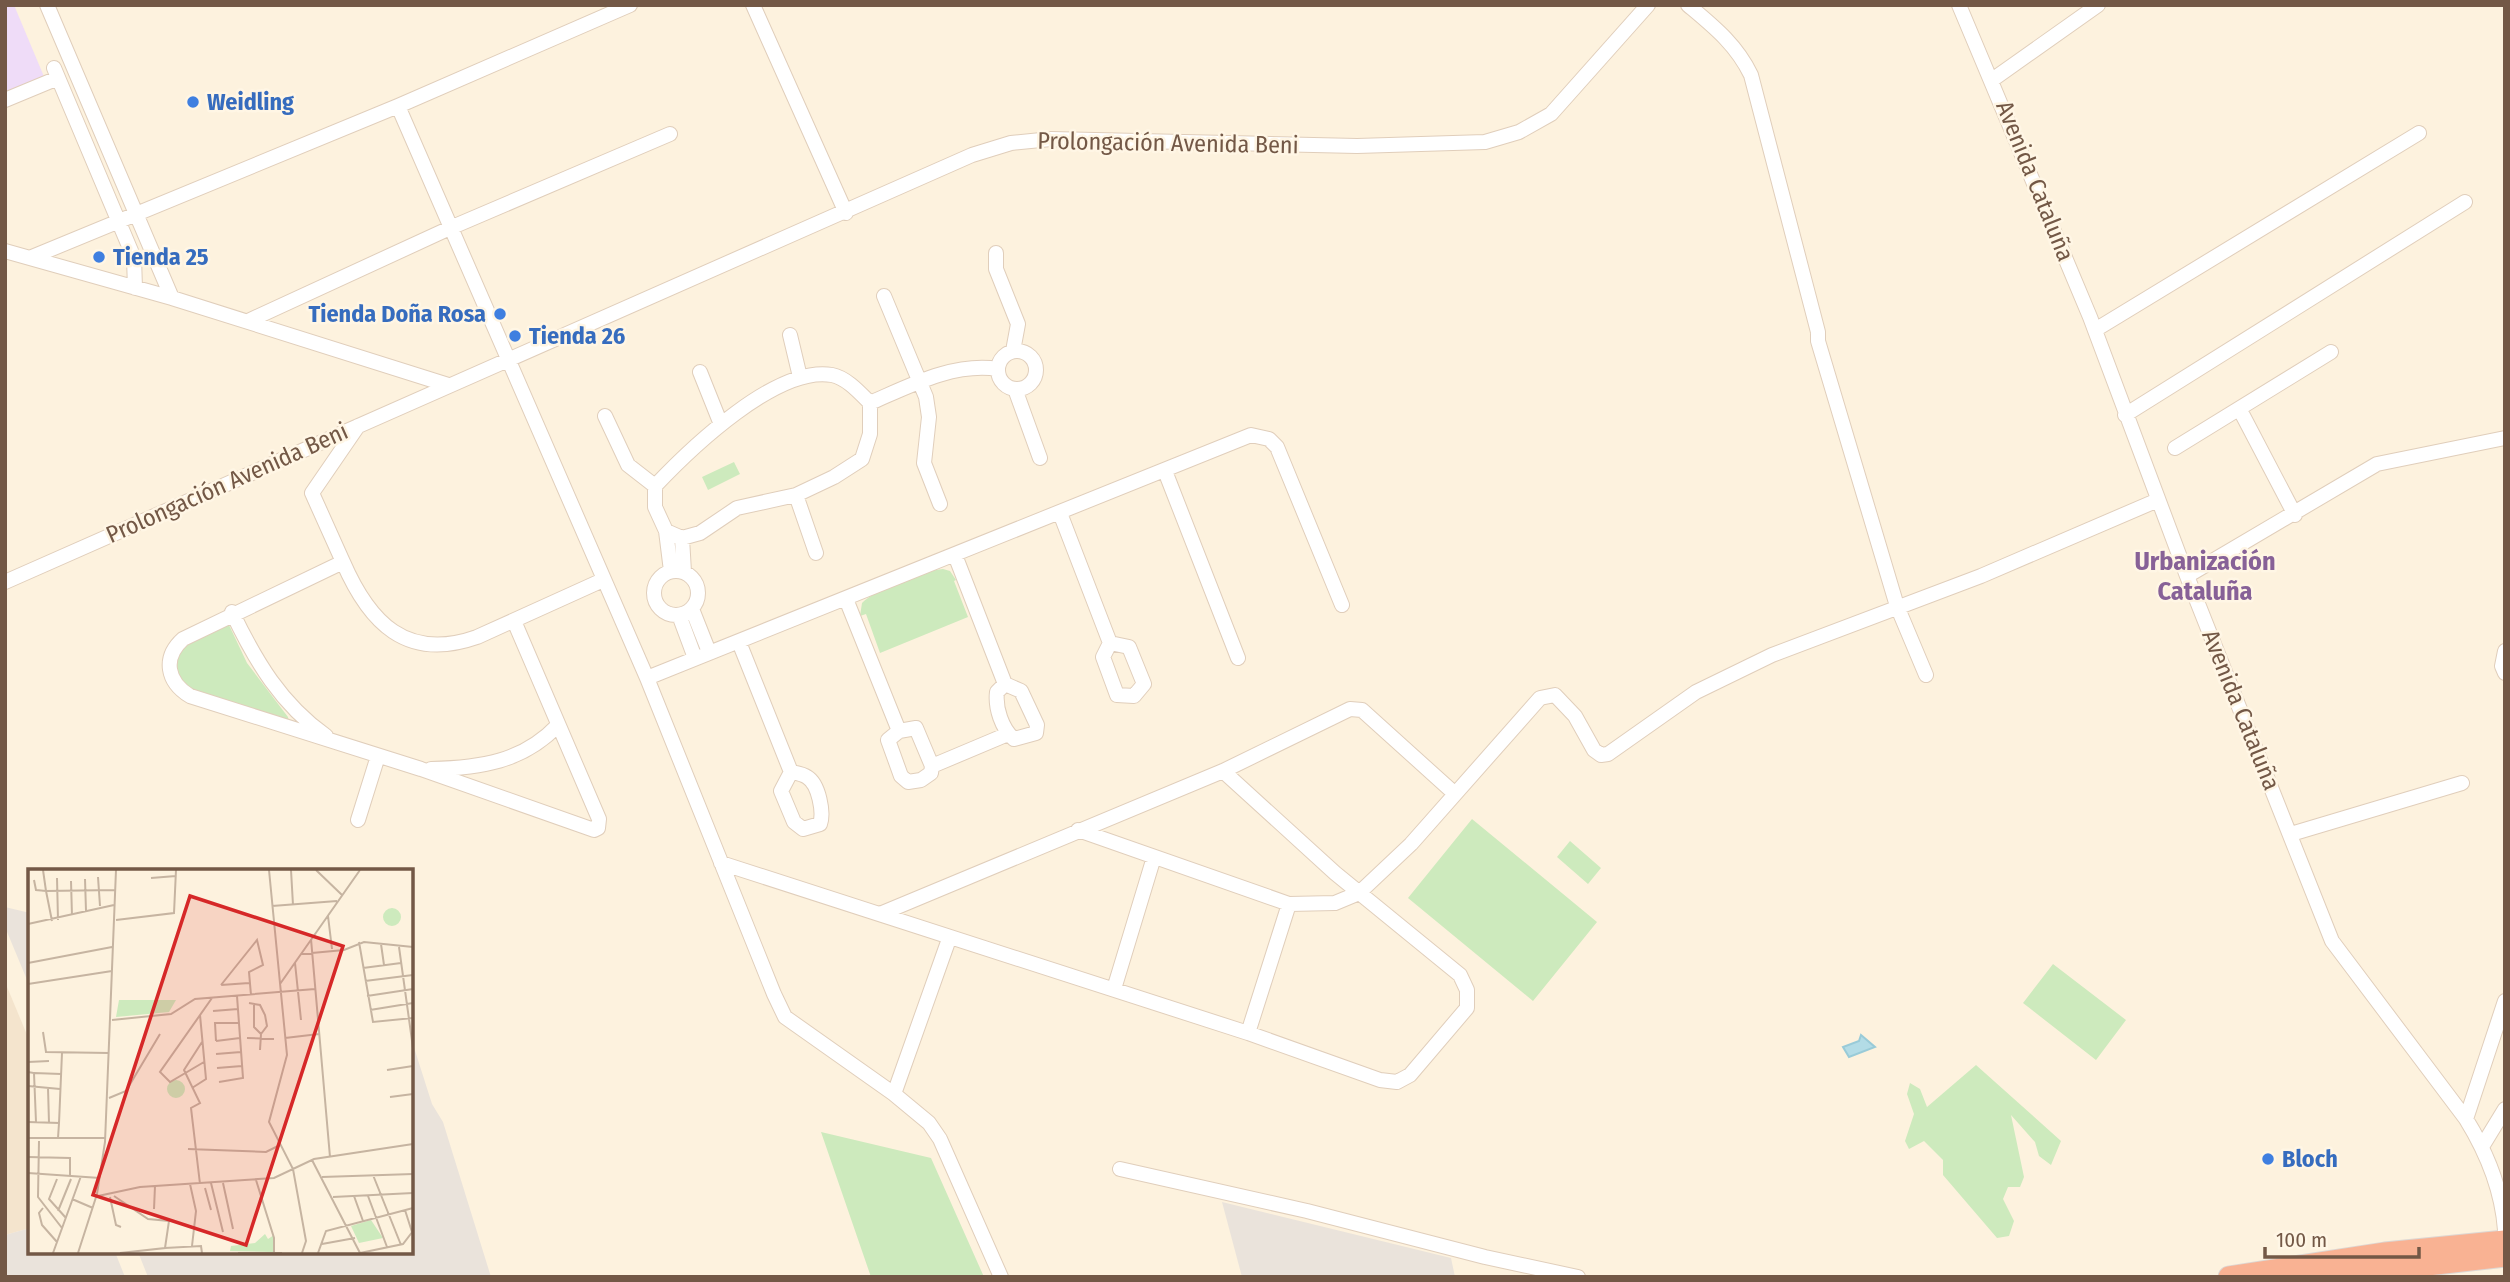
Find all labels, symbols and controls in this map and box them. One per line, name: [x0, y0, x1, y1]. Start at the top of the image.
place label: Weidling: [207, 88, 294, 116]
marker: Weidling: [185, 94, 201, 110]
street label: Avenida Cataluña: [1990, 97, 2080, 265]
street label: Prolongación Avenida Beni: [1037, 127, 1299, 159]
place label: Tienda 25: [113, 243, 209, 271]
marker: Tienda 25: [91, 249, 107, 265]
place label: Tienda Doña Rosa: [308, 300, 486, 328]
marker: Tienda Doña Rosa: [492, 306, 508, 322]
place label: Tienda 26: [529, 322, 625, 350]
marker: Tienda 26: [507, 328, 523, 344]
street label: Prolongación Avenida Beni: [102, 417, 352, 549]
district label: Urbanización Cataluña: [2134, 546, 2276, 607]
street label: Avenida Cataluña: [2196, 626, 2286, 794]
inset map: [28, 869, 413, 1254]
place label: Bloch: [2282, 1145, 2338, 1173]
marker: Bloch: [2260, 1151, 2276, 1167]
scale bar: [2265, 1216, 2419, 1260]
text: 100 m: [2276, 1227, 2327, 1253]

